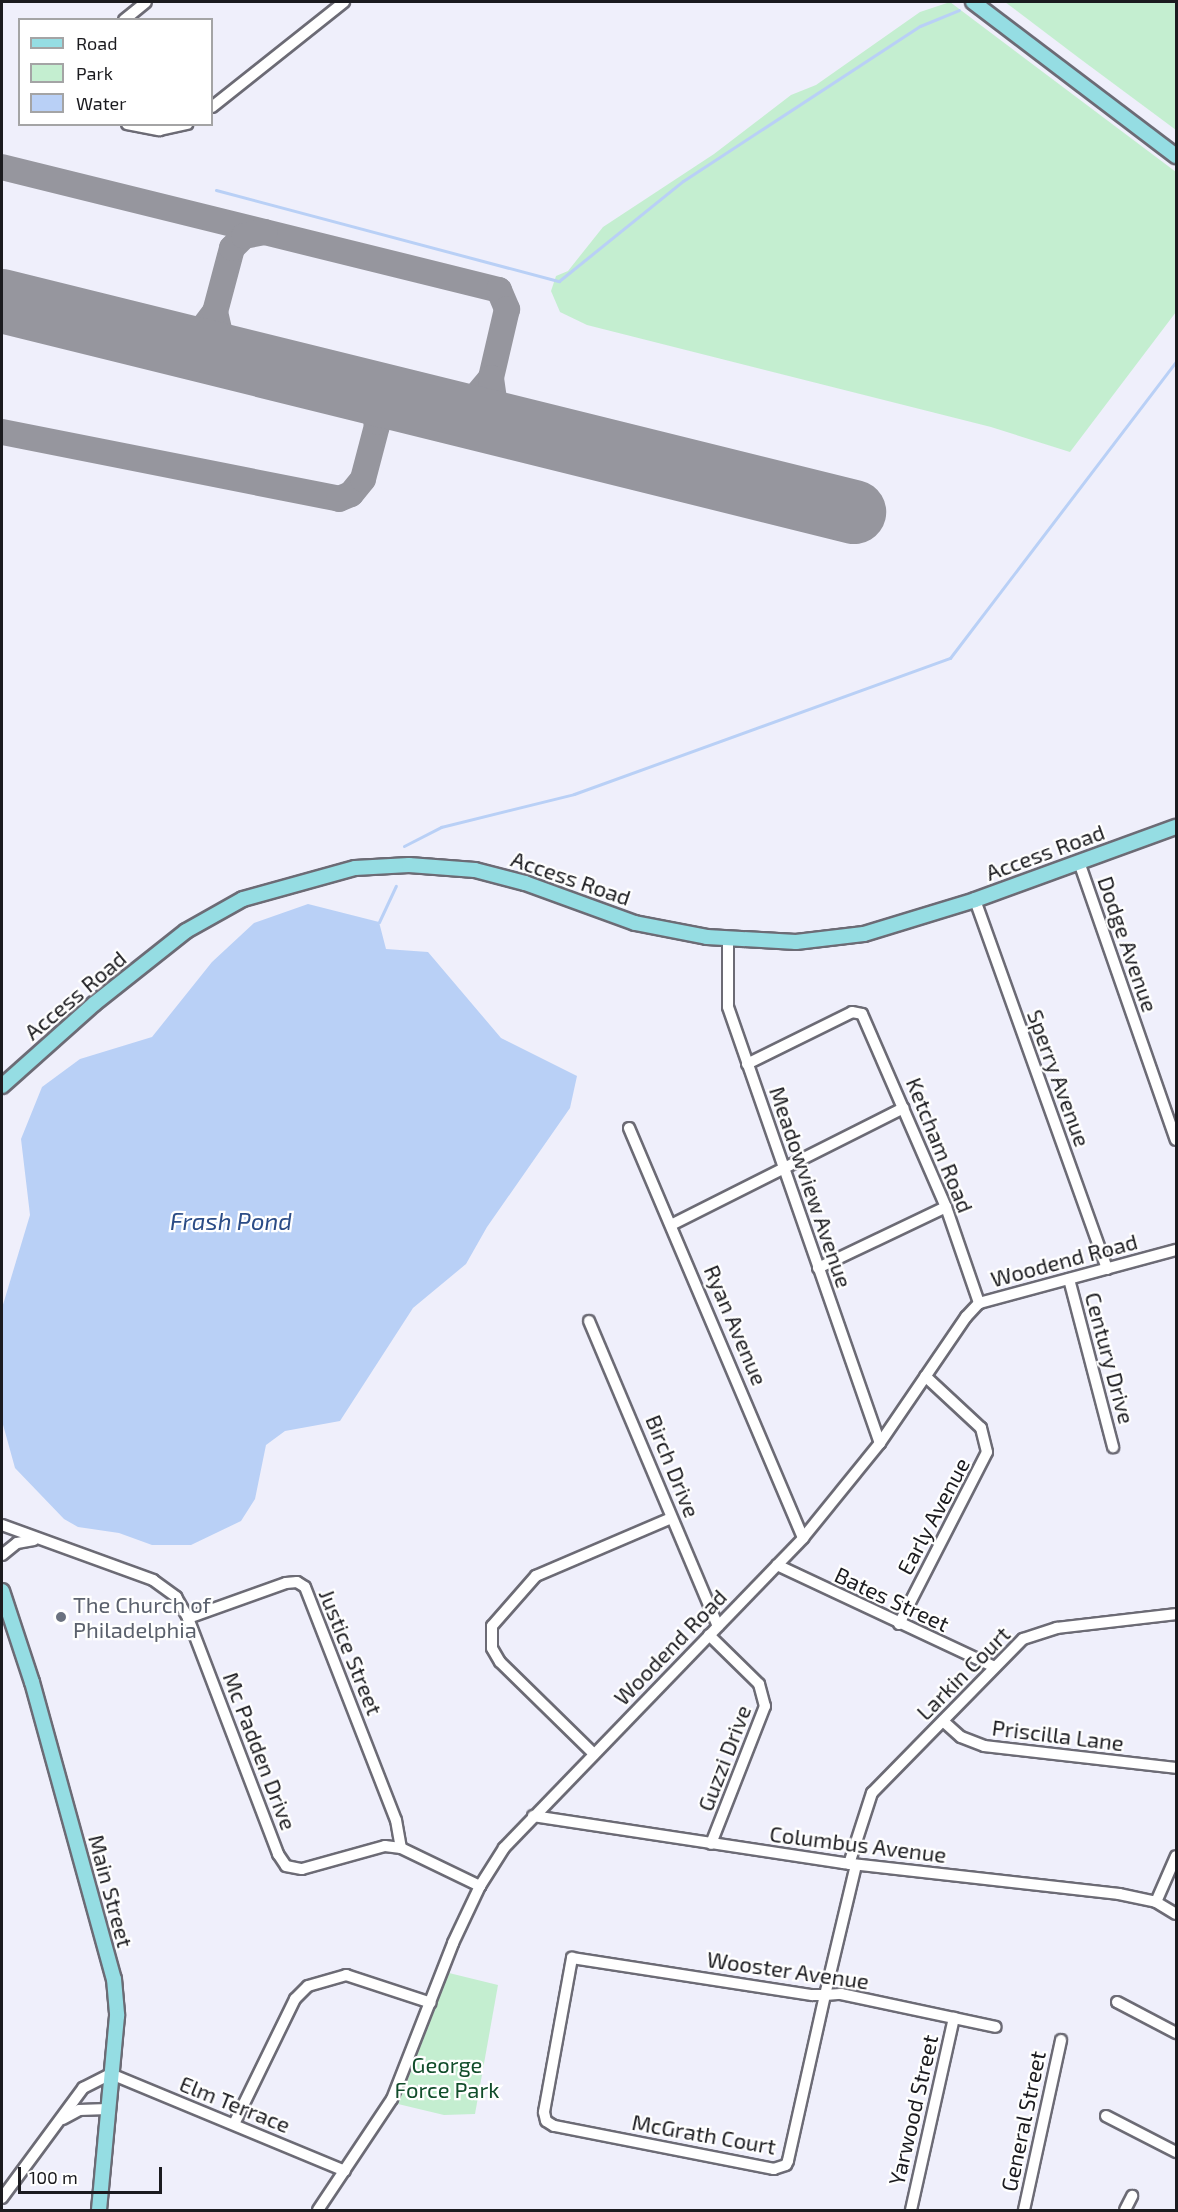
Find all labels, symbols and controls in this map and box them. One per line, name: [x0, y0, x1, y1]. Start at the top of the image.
legend: [18, 18, 213, 126]
text: Road: [76, 32, 117, 54]
text: Park: [76, 62, 113, 84]
text: Water: [76, 92, 126, 114]
street label: Access Road: [982, 818, 1108, 886]
street label: Access Road: [508, 845, 634, 911]
street label: Dodge Avenue: [1092, 872, 1164, 1016]
street label: Access Road: [19, 945, 131, 1045]
street label: Sperry Avenue: [1022, 1005, 1096, 1151]
street label: Ketcham Road: [901, 1074, 979, 1216]
street label: Meadowview Avenue: [764, 1082, 858, 1292]
water label: Frash Pond: [170, 1207, 292, 1235]
street label: Woodend Road: [988, 1228, 1140, 1292]
street label: Ryan Avenue: [699, 1261, 773, 1389]
street label: Century Drive: [1080, 1289, 1140, 1427]
street label: Birch Drive: [640, 1411, 706, 1521]
street label: Early Avenue: [891, 1453, 975, 1579]
street label: Bates Street: [831, 1561, 953, 1637]
street label: Woodend Road: [608, 1584, 732, 1710]
street label: Justice Street: [314, 1585, 388, 1719]
place label: The Church of Philadelphia: [73, 1591, 211, 1642]
marker: The Church of Philadelphia: [54, 1610, 68, 1624]
street label: Larkin Court: [911, 1621, 1015, 1725]
street label: Mc Padden Drive: [218, 1668, 302, 1834]
street label: Guzzi Drive: [692, 1701, 756, 1815]
street label: Priscilla Lane: [991, 1714, 1125, 1756]
street label: Columbus Avenue: [768, 1820, 948, 1868]
street label: Main Street: [83, 1832, 139, 1950]
street label: Wooster Avenue: [705, 1945, 871, 1995]
street label: Yarwood Street: [883, 2032, 943, 2188]
street label: General Street: [995, 2048, 1051, 2194]
park label: George Force Park: [395, 2051, 499, 2102]
street label: Elm Terrace: [176, 2070, 294, 2138]
street label: McGrath Court: [630, 2108, 778, 2160]
scale bar: [21, 2155, 165, 2193]
text: 100 m: [29, 2166, 78, 2188]

